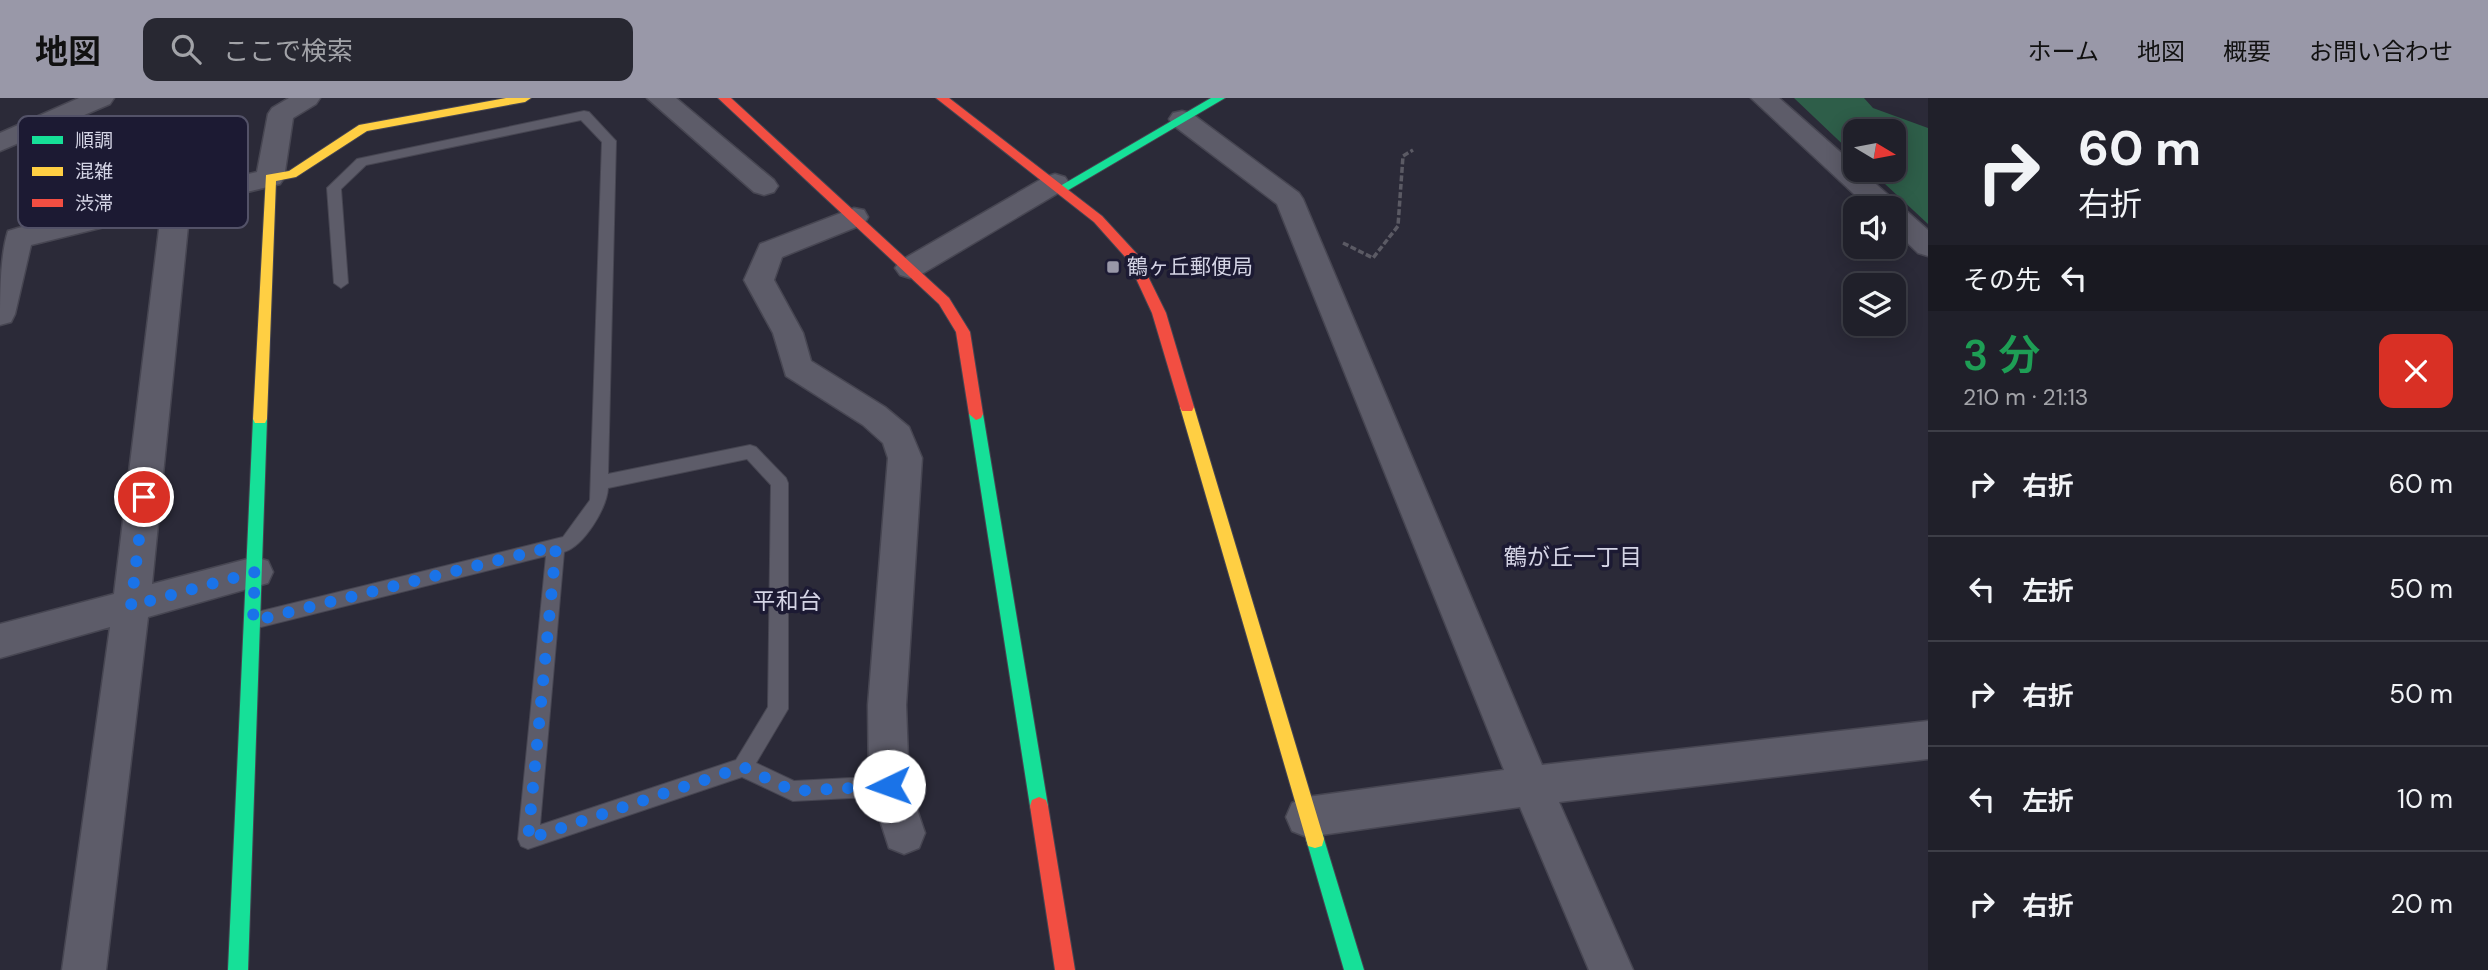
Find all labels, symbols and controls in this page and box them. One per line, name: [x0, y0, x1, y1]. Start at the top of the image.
search box: [143, 18, 633, 81]
text: 地図: [35, 30, 101, 73]
icon: search: [167, 30, 205, 68]
text: ここで検索: [223, 34, 353, 68]
text: ホーム: [2028, 36, 2099, 67]
text: 地図: [2137, 36, 2185, 67]
text: 概要: [2223, 36, 2271, 67]
text: お問い合わせ: [2309, 36, 2453, 67]
legend: [18, 116, 248, 228]
text: 60 m: [2078, 116, 2201, 180]
north arrow: [1843, 119, 1906, 182]
map controls: [1843, 119, 1906, 336]
icon: right: [1963, 126, 2054, 217]
text: 順調: [75, 128, 113, 153]
text: 混雑: [75, 159, 113, 184]
text: 右折: [2078, 183, 2142, 225]
text: 渋滞: [75, 191, 113, 216]
button: sound: [1843, 196, 1906, 259]
place label: 鶴ヶ丘郵便局: [1127, 253, 1253, 281]
marker: 鶴ヶ丘郵便局: [1105, 259, 1121, 275]
icon: left: [2055, 259, 2093, 297]
text: その先: [1963, 263, 2041, 297]
button: layers: [1843, 273, 1906, 336]
text: 3 分: [1963, 328, 2040, 383]
button: close: [2379, 334, 2453, 408]
text: 210 m · 21:13: [1963, 382, 2088, 412]
icon: right: [1963, 465, 2001, 503]
pin: [114, 467, 174, 527]
text: 60 m: [2389, 467, 2453, 501]
text: 右折: [2022, 469, 2074, 503]
icon: arrive: [125, 478, 163, 516]
district label: 鶴が丘一丁目: [1504, 542, 1642, 572]
icon: left: [1963, 570, 2001, 608]
text: 50 m: [2389, 572, 2453, 606]
text: 左折: [2022, 574, 2074, 608]
district label: 平和台: [753, 586, 822, 616]
icon: right: [1963, 675, 2001, 713]
text: 50 m: [2389, 677, 2453, 711]
text: 右折: [2022, 679, 2074, 713]
position arrow: [852, 749, 926, 823]
icon: left: [1963, 780, 2001, 818]
text: 10 m: [2397, 782, 2453, 816]
text: 左折: [2022, 784, 2074, 818]
icon: right: [1963, 885, 2001, 923]
text: 20 m: [2390, 887, 2453, 921]
text: 右折: [2022, 889, 2074, 923]

